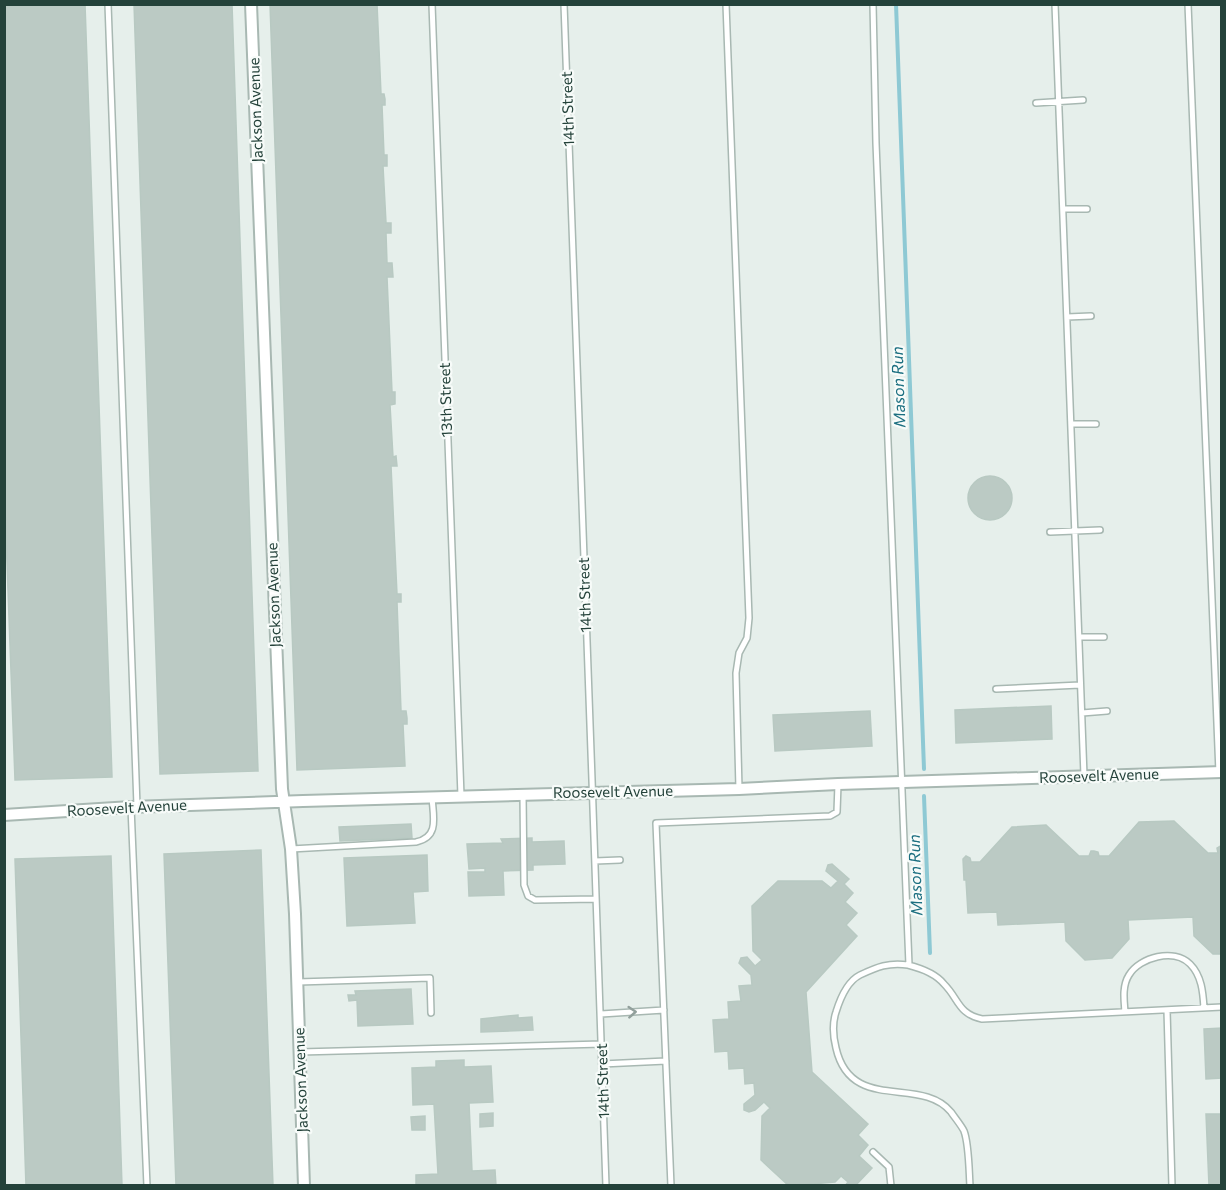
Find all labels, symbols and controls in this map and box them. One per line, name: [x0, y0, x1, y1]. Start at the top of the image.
street label: Jackson Avenue: [244, 57, 266, 163]
street label: 14th Street: [557, 71, 577, 147]
water label: Mason Run: [887, 346, 908, 428]
street label: 13th Street: [435, 362, 455, 438]
street label: Jackson Avenue: [262, 542, 284, 648]
street label: 14th Street: [574, 557, 594, 633]
street label: Roosevelt Avenue: [1039, 764, 1159, 786]
street label: Roosevelt Avenue: [553, 781, 673, 801]
street label: Roosevelt Avenue: [67, 795, 187, 819]
water label: Mason Run: [904, 834, 925, 916]
one-way arrow: [628, 1006, 637, 1019]
street label: Jackson Avenue: [289, 1027, 311, 1133]
street label: 14th Street: [592, 1043, 612, 1119]

